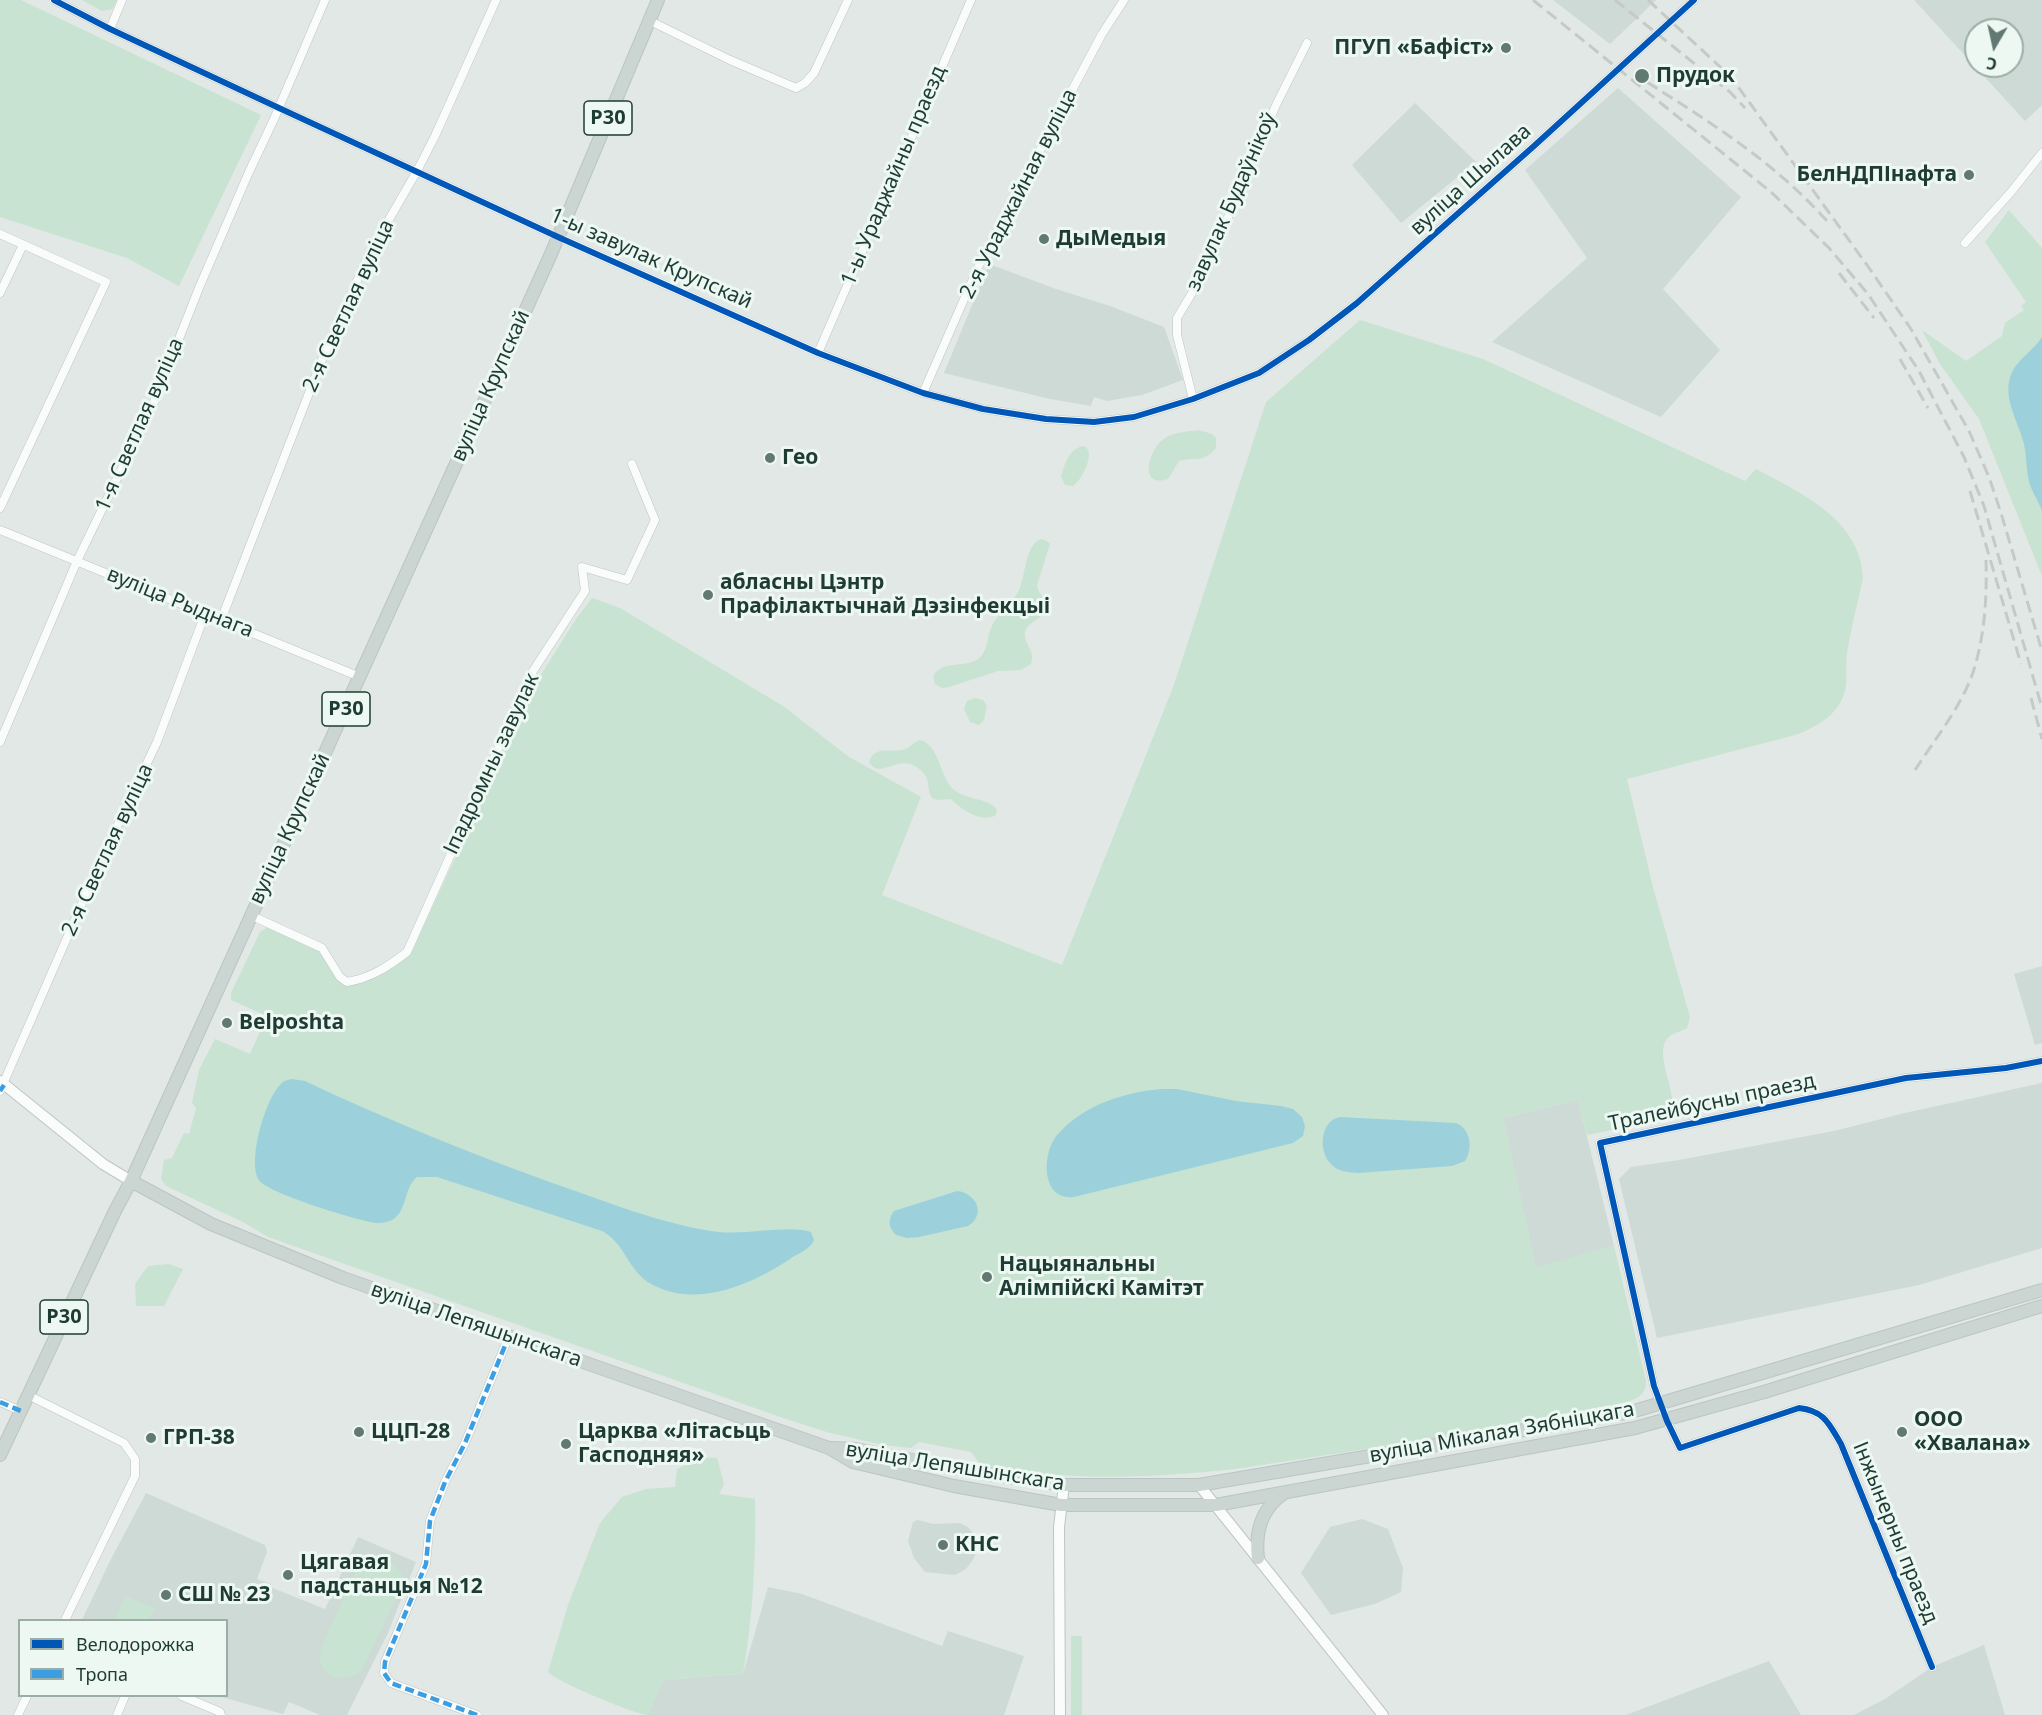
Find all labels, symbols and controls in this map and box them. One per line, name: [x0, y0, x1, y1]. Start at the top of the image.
north arrow: [1964, 18, 2024, 78]
place label: ПГУП «Бафіст»: [1334, 35, 1494, 61]
marker: ПГУП «Бафіст»: [1499, 41, 1513, 55]
text: С: [1985, 52, 1998, 75]
street label: 1-ы Ураджайны праезд: [836, 62, 952, 290]
place label: Прудок: [1656, 63, 1735, 89]
marker: Прудок: [1633, 67, 1651, 85]
street label: 2-я Ураджайная вуліца: [955, 85, 1083, 303]
road number: Р30: [584, 101, 632, 135]
street label: завулак Будаўнікоў: [1181, 109, 1283, 295]
street label: вуліца Шылава: [1405, 119, 1537, 241]
place label: БелНДПІнафта: [1797, 162, 1957, 188]
marker: БелНДПІнафта: [1962, 168, 1976, 182]
street label: 1-ы завулак Крупскай: [546, 203, 756, 315]
street label: 2-я Светлая вуліца: [298, 216, 400, 396]
place label: ДыМедыя: [1056, 226, 1166, 252]
marker: ДыМедыя: [1037, 232, 1051, 246]
street label: вуліца Крупскай: [446, 306, 536, 466]
street label: 1-я Светлая вуліца: [90, 334, 190, 516]
place label: Гео: [782, 445, 818, 471]
marker: Гео: [763, 451, 777, 465]
street label: вуліца Рыднага: [103, 562, 257, 644]
place label: абласны Цэнтр Прафілактычнай Дэзінфекцыі: [720, 570, 1050, 620]
marker: абласны Цэнтр Прафілактычнай Дэзінфекцыі: [701, 588, 715, 602]
street label: Іпадромны завулак: [439, 669, 545, 859]
road number: Р30: [322, 692, 370, 726]
street label: вуліца Крупскай: [244, 750, 336, 908]
street label: 2-я Светлая вуліца: [57, 760, 159, 940]
place label: Belposhta: [239, 1010, 344, 1036]
marker: Belposhta: [220, 1016, 234, 1030]
street label: Тралейбусны праезд: [1606, 1069, 1818, 1137]
place label: Нацыянальны Алімпійскі Камітэт: [999, 1252, 1204, 1302]
marker: Нацыянальны Алімпійскі Камітэт: [980, 1270, 994, 1284]
street label: вуліца Лепяшынскага: [367, 1277, 585, 1373]
road number: Р30: [40, 1300, 88, 1334]
street label: вуліца Мікалая Зябніцкага: [1368, 1397, 1636, 1469]
place label: ООО «Хвалана»: [1914, 1407, 2031, 1457]
place label: ЦЦП-28: [371, 1419, 450, 1445]
place label: Царква «Літасьць Гасподняя»: [578, 1419, 771, 1469]
place label: ГРП-38: [163, 1425, 235, 1451]
marker: ЦЦП-28: [352, 1425, 366, 1439]
marker: ООО «Хвалана»: [1895, 1425, 1909, 1439]
marker: ГРП-38: [144, 1431, 158, 1445]
marker: Царква «Літасьць Гасподняя»: [559, 1437, 573, 1451]
street label: вуліца Лепяшынскага: [844, 1437, 1066, 1497]
street label: Інжынерны праезд: [1847, 1438, 1943, 1628]
place label: КНС: [955, 1532, 999, 1558]
marker: КНС: [936, 1538, 950, 1552]
place label: Цягавая падстанцыя №12: [300, 1550, 483, 1600]
marker: Цягавая падстанцыя №12: [281, 1568, 295, 1582]
place label: СШ № 23: [178, 1582, 270, 1608]
marker: СШ № 23: [159, 1588, 173, 1602]
legend: [18, 1619, 228, 1697]
text: Велодорожка: [76, 1632, 194, 1656]
text: Тропа: [76, 1662, 128, 1686]

